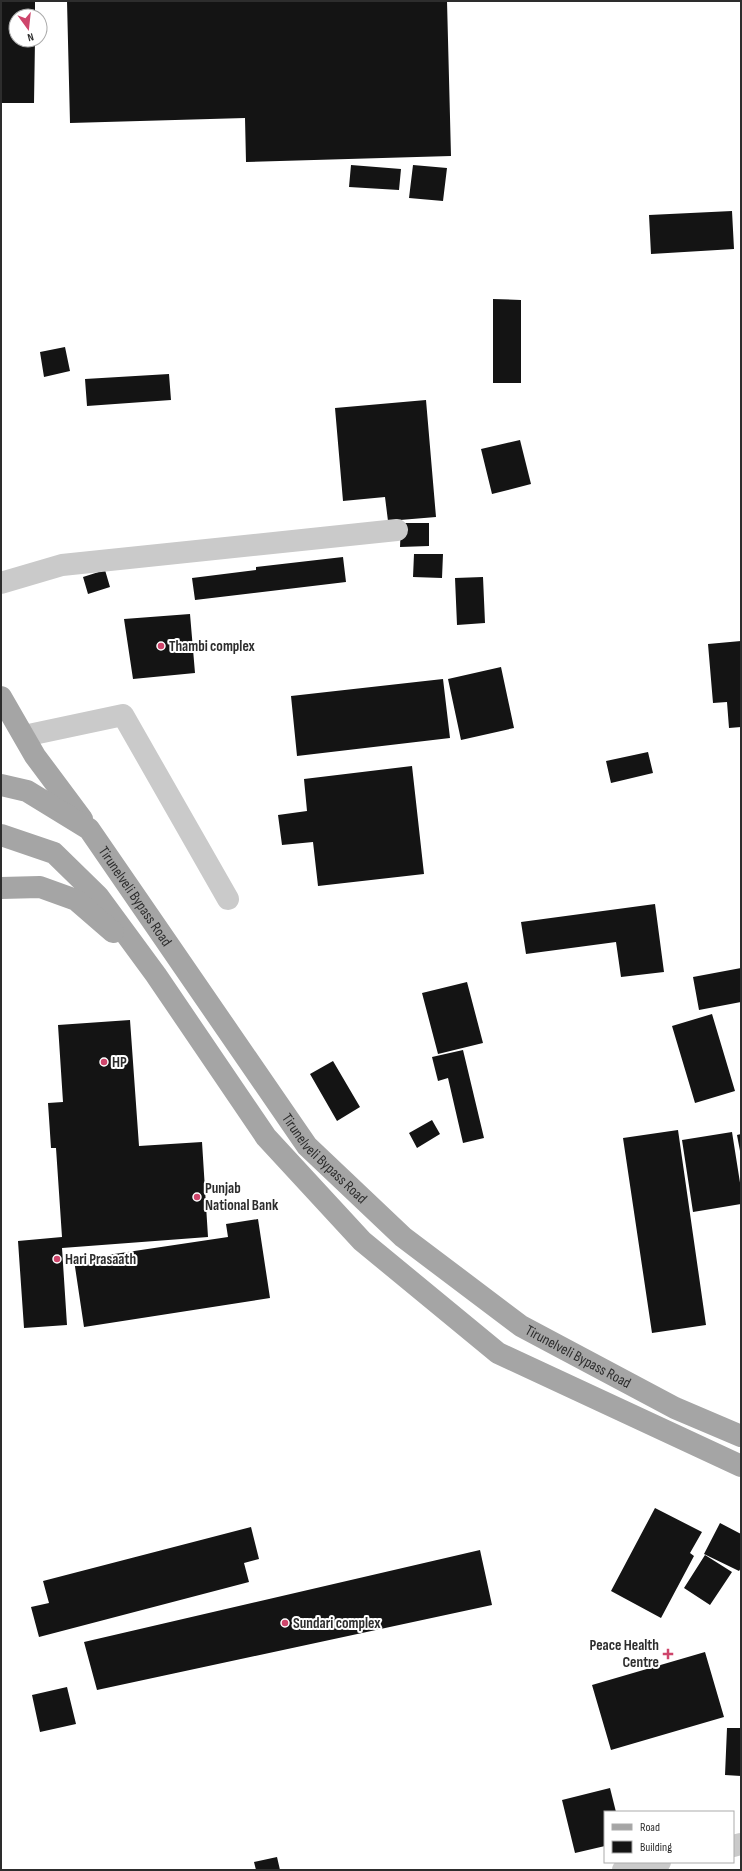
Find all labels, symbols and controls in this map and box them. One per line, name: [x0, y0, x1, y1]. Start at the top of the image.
north arrow: [8, 8, 48, 48]
text: N: [26, 30, 35, 44]
place label: Thambi complex: [169, 637, 256, 656]
marker: Thambi complex: [156, 641, 166, 651]
street label: Tirunelveli Bypass Road: [94, 843, 176, 950]
place label: HP: [112, 1053, 127, 1072]
marker: HP: [99, 1057, 109, 1067]
street label: Tirunelveli Bypass Road: [278, 1110, 371, 1208]
place label: Punjab National Bank: [205, 1179, 279, 1215]
marker: Punjab National Bank: [192, 1192, 202, 1202]
place label: Hari Prasaath: [65, 1250, 136, 1269]
marker: Hari Prasaath: [52, 1254, 62, 1264]
street label: Tirunelveli Bypass Road: [522, 1321, 634, 1392]
place label: Sundari complex: [293, 1614, 381, 1633]
marker: Sundari complex: [280, 1618, 290, 1628]
place label: Peace Health Centre: [589, 1636, 659, 1672]
marker: Peace Health Centre: [662, 1648, 674, 1660]
legend: [604, 1811, 734, 1863]
text: Road: [640, 1820, 660, 1835]
text: Building: [640, 1840, 672, 1855]

